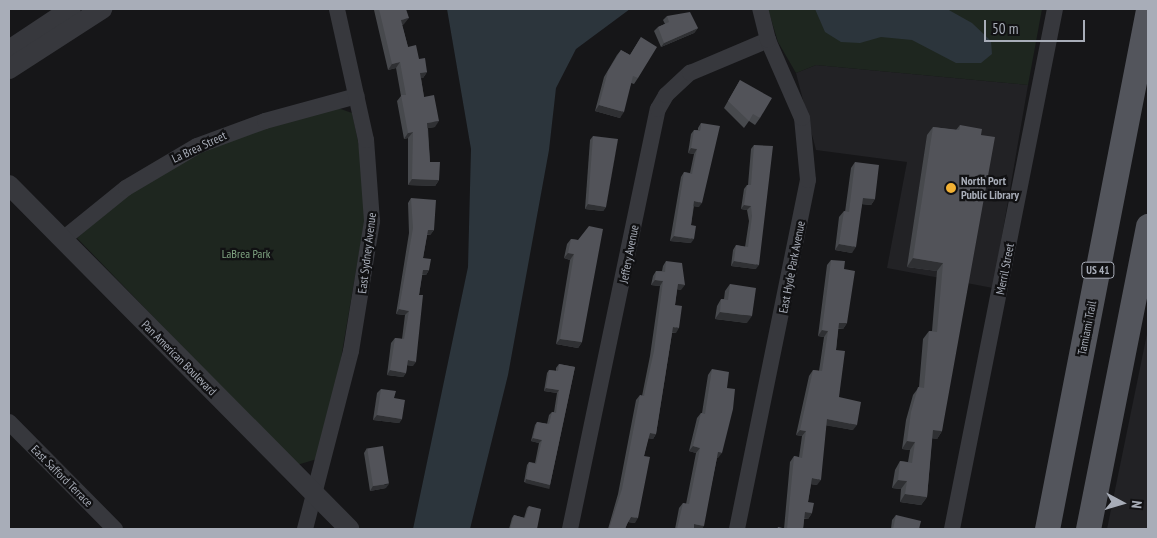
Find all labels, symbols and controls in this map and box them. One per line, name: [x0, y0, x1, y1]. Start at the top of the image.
scale bar: [987, 10, 1088, 42]
text: 50 m: [992, 19, 1018, 38]
street label: La Brea Street: [170, 128, 228, 166]
place label: North Port Public Library: [961, 174, 1019, 202]
marker: North Port Public Library: [945, 182, 957, 194]
street label: East Sydney Avenue: [355, 211, 379, 295]
street label: East Hyde Park Avenue: [776, 219, 808, 315]
street label: Jeffery Avenue: [616, 223, 642, 285]
street label: Merril Street: [993, 242, 1017, 296]
park label: LaBrea Park: [222, 247, 270, 261]
road number: US 41: [1080, 262, 1116, 278]
street label: Tamiami Trail: [1075, 300, 1099, 356]
street label: Pan American Boulevard: [138, 317, 220, 399]
street label: East Safford Terrace: [28, 442, 96, 510]
north arrow: [1097, 478, 1147, 528]
text: N: [1128, 500, 1146, 509]

